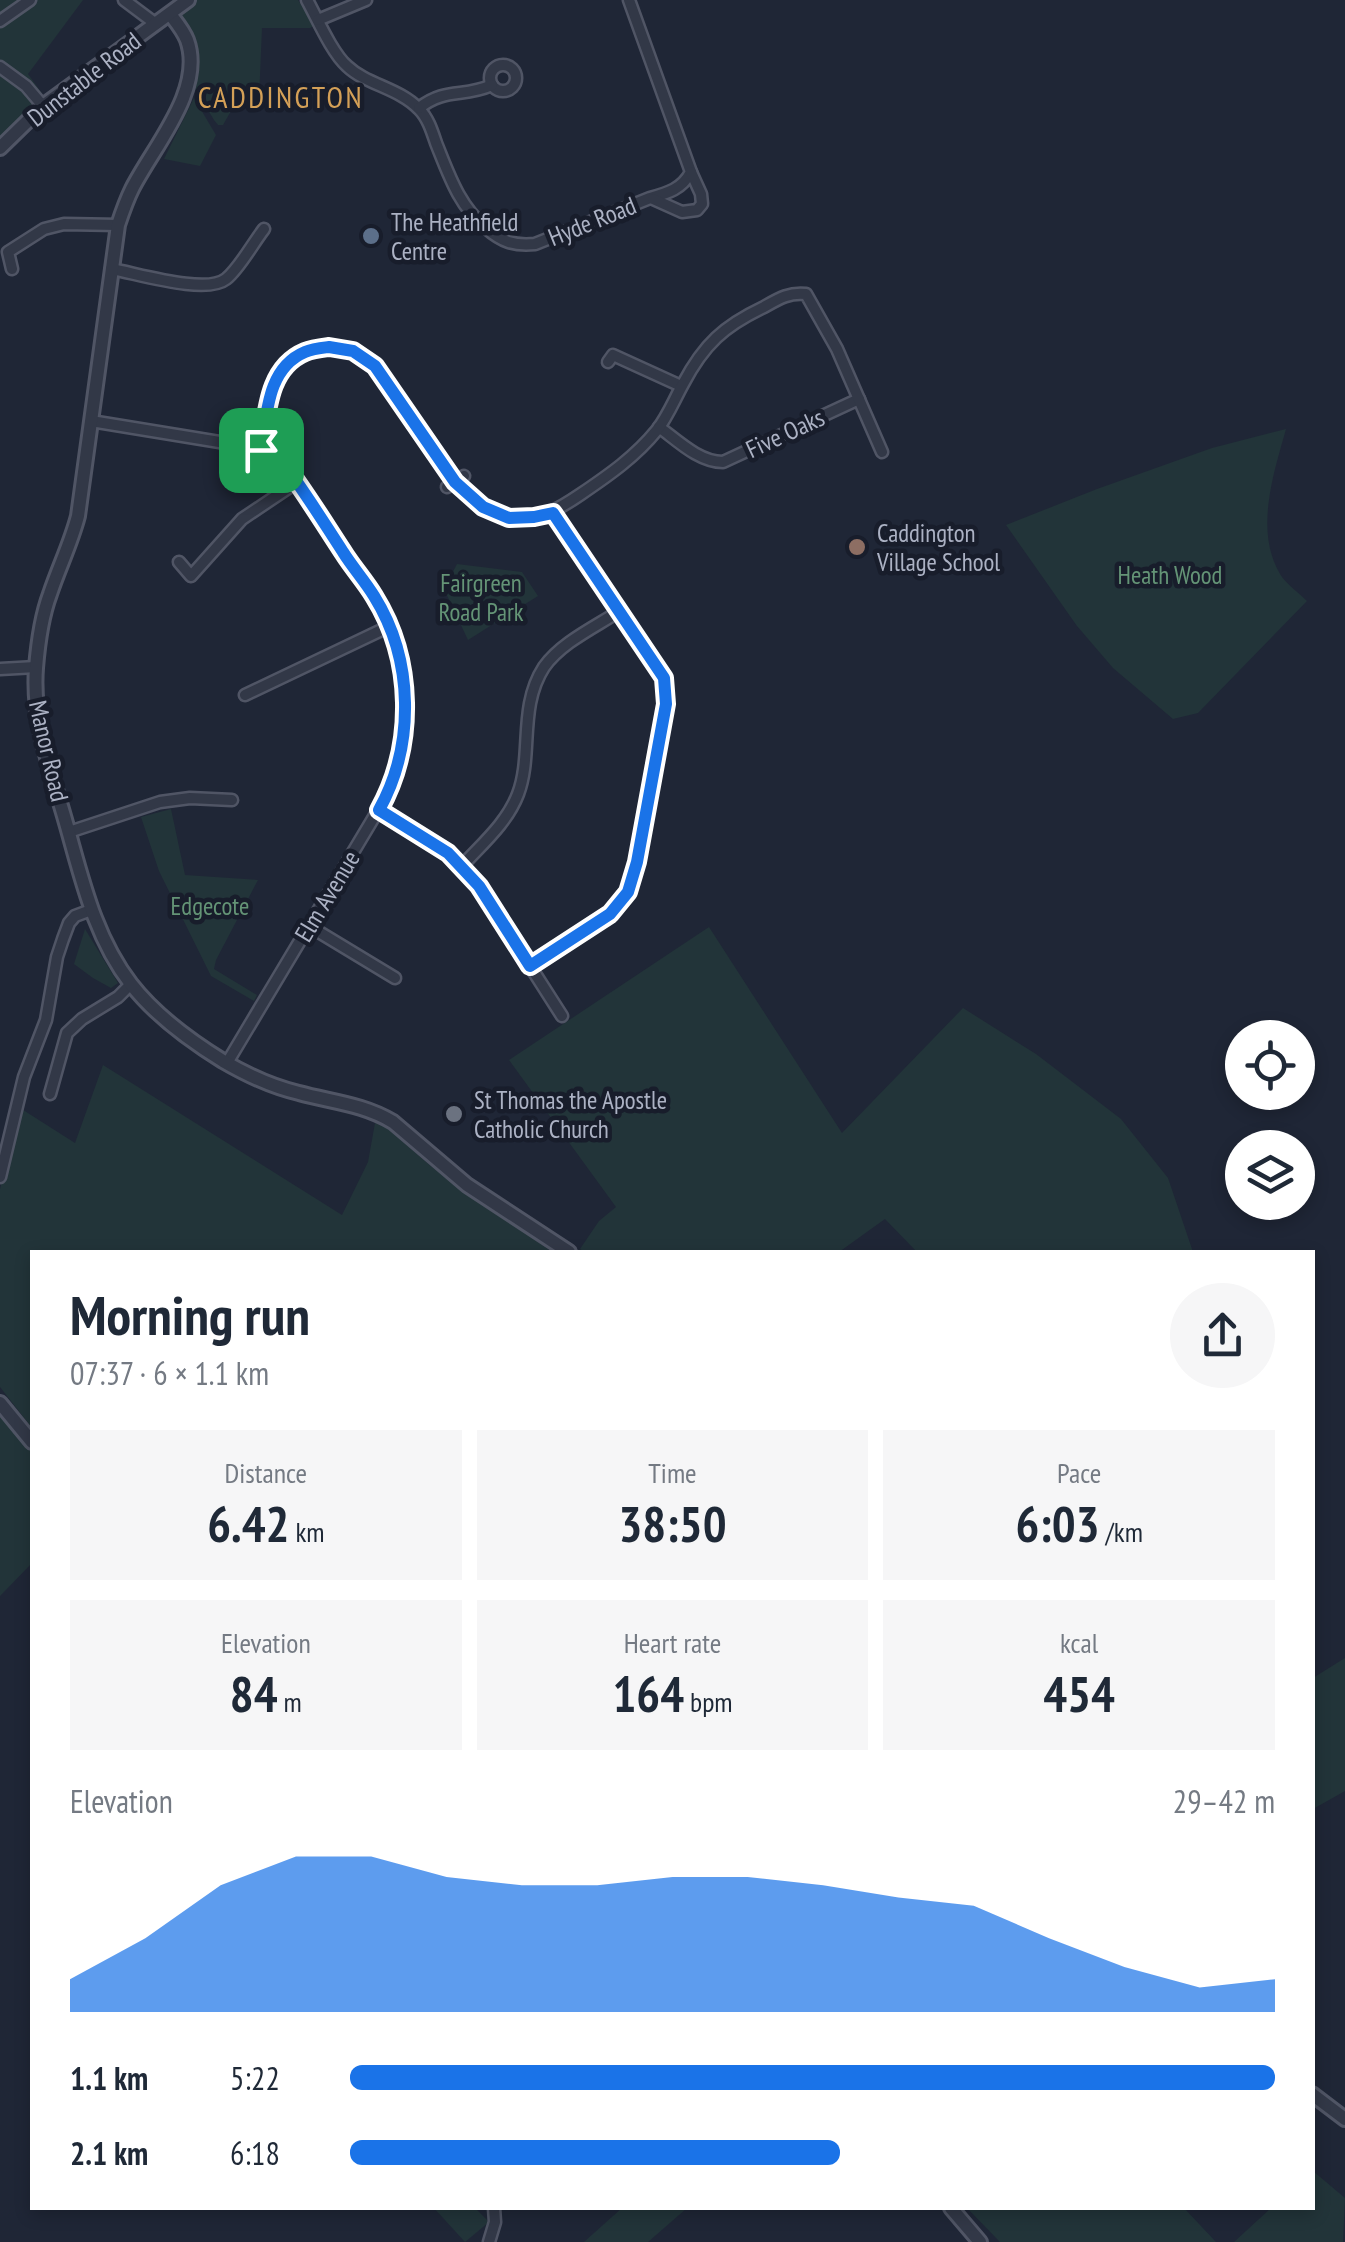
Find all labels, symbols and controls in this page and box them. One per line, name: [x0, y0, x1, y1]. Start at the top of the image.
street label: Dunstable Road: [21, 25, 147, 133]
district label: CADDINGTON: [198, 77, 364, 116]
street label: Hyde Road: [543, 189, 641, 253]
place label: The Heathfield Centre: [391, 206, 518, 267]
marker: The Heathfield Centre: [360, 225, 382, 247]
street label: Five Oaks: [741, 401, 829, 465]
pin: [219, 408, 304, 493]
icon: arrive: [234, 423, 289, 478]
place label: Caddington Village School: [876, 517, 1000, 578]
marker: Caddington Village School: [846, 536, 868, 558]
park label: Heath Wood: [1118, 559, 1222, 591]
park label: Fairgreen Road Park: [438, 567, 524, 628]
street label: Manor Road: [22, 697, 76, 805]
street label: Elm Avenue: [287, 845, 367, 947]
park label: Edgecote: [171, 890, 249, 922]
map controls: [1225, 1020, 1315, 1220]
button: locate: [1225, 1020, 1315, 1110]
place label: St Thomas the Apostle Catholic Church: [474, 1084, 667, 1145]
marker: St Thomas the Apostle Catholic Church: [443, 1103, 465, 1125]
button: layers: [1225, 1130, 1315, 1220]
text: Morning run: [70, 1279, 310, 1350]
button: share: [1170, 1283, 1275, 1388]
text: 07:37 · 6 × 1.1 km: [70, 1352, 269, 1394]
text: Distance: [225, 1454, 307, 1491]
text: Time: [648, 1454, 697, 1491]
text: Pace: [1057, 1454, 1101, 1491]
text: 6.42: [207, 1491, 289, 1556]
text: 38:50: [618, 1491, 727, 1556]
text: 6:03: [1015, 1491, 1100, 1556]
text: km: [289, 1513, 325, 1550]
text: /km: [1100, 1513, 1143, 1550]
text: Elevation: [221, 1624, 311, 1661]
text: Heart rate: [624, 1624, 721, 1661]
text: kcal: [1060, 1624, 1098, 1661]
text: 84: [230, 1661, 278, 1726]
text: 164: [612, 1661, 684, 1726]
text: 454: [1043, 1661, 1115, 1726]
text: m: [278, 1683, 302, 1720]
text: bpm: [684, 1683, 733, 1720]
text: Elevation: [70, 1780, 173, 1822]
text: 29–42 m: [1173, 1780, 1275, 1822]
text: 1.1 km: [70, 2057, 148, 2099]
text: 5:22: [230, 2057, 280, 2099]
text: 2.1 km: [70, 2132, 148, 2174]
text: 6:18: [230, 2132, 280, 2174]

